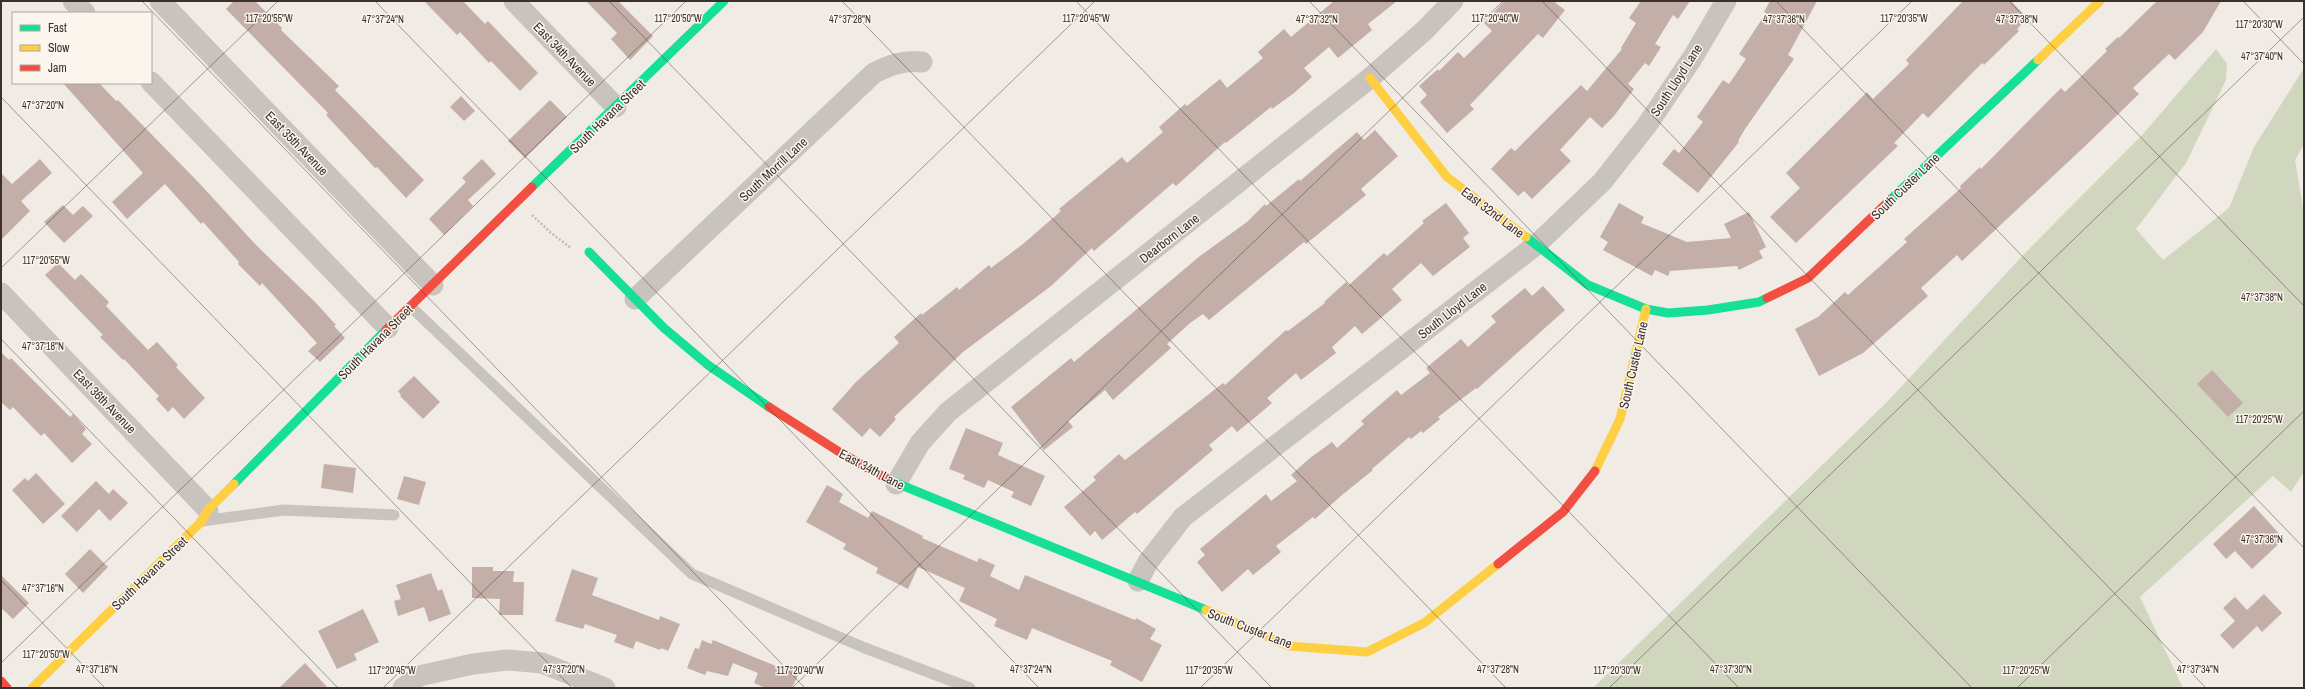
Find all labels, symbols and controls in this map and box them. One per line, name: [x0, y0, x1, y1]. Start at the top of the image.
legend: [12, 12, 152, 84]
text: 117°20'55"W: [245, 12, 293, 25]
text: 117°20'50"W: [654, 12, 702, 25]
text: 117°20'45"W: [1062, 12, 1110, 25]
text: 117°20'40"W: [1471, 12, 1519, 25]
text: 117°20'35"W: [1880, 12, 1928, 25]
text: 47°37'24"N: [362, 13, 404, 26]
text: 47°37'28"N: [829, 13, 871, 26]
text: 47°37'32"N: [1296, 13, 1338, 26]
text: 47°37'36"N: [1763, 13, 1805, 26]
text: 47°37'38"N: [1996, 13, 2038, 26]
street label: East 34th Avenue: [530, 18, 600, 90]
text: 117°20'30"W: [2235, 18, 2283, 31]
text: Fast: [48, 20, 67, 36]
text: Slow: [48, 40, 70, 56]
street label: South Lloyd Lane: [1647, 41, 1706, 120]
text: 47°37'40"N: [2241, 50, 2283, 63]
text: Jam: [48, 60, 67, 76]
street label: South Havana Street: [566, 76, 649, 157]
text: 47°37'20"N: [22, 99, 64, 112]
street label: East 35th Avenue: [262, 107, 332, 179]
street label: South Morrill Lane: [736, 133, 811, 205]
street label: South Custer Lane: [1867, 149, 1943, 223]
street label: East 32nd Lane: [1458, 183, 1528, 242]
street label: Dearborn Lane: [1136, 210, 1203, 267]
text: 117°20'55"W: [22, 254, 70, 267]
street label: South Lloyd Lane: [1414, 278, 1490, 343]
text: 47°37'38"N: [2241, 291, 2283, 304]
street label: South Havana Street: [334, 301, 416, 383]
street label: South Custer Lane: [1615, 320, 1652, 410]
text: 47°37'18"N: [22, 340, 64, 353]
street label: East 36th Avenue: [70, 365, 140, 437]
text: 117°20'25"W: [2235, 413, 2283, 426]
street label: East 34th Lane: [836, 445, 907, 494]
street label: South Havana Street: [108, 533, 191, 614]
text: 47°37'36"N: [2241, 533, 2283, 546]
text: 47°37'16"N: [22, 582, 64, 595]
street label: South Custer Lane: [1205, 605, 1294, 652]
text: 117°20'50"W: [22, 648, 70, 661]
text: 47°37'16"N: [76, 663, 118, 676]
text: 47°37'20"N: [543, 663, 585, 676]
text: 47°37'24"N: [1010, 663, 1052, 676]
text: 47°37'28"N: [1477, 663, 1519, 676]
text: 47°37'30"N: [1710, 663, 1752, 676]
text: 47°37'34"N: [2177, 663, 2219, 676]
text: 117°20'45"W: [368, 664, 416, 677]
text: 117°20'40"W: [776, 664, 824, 677]
text: 117°20'35"W: [1185, 664, 1233, 677]
text: 117°20'30"W: [1593, 664, 1641, 677]
text: 117°20'25"W: [2002, 664, 2050, 677]

